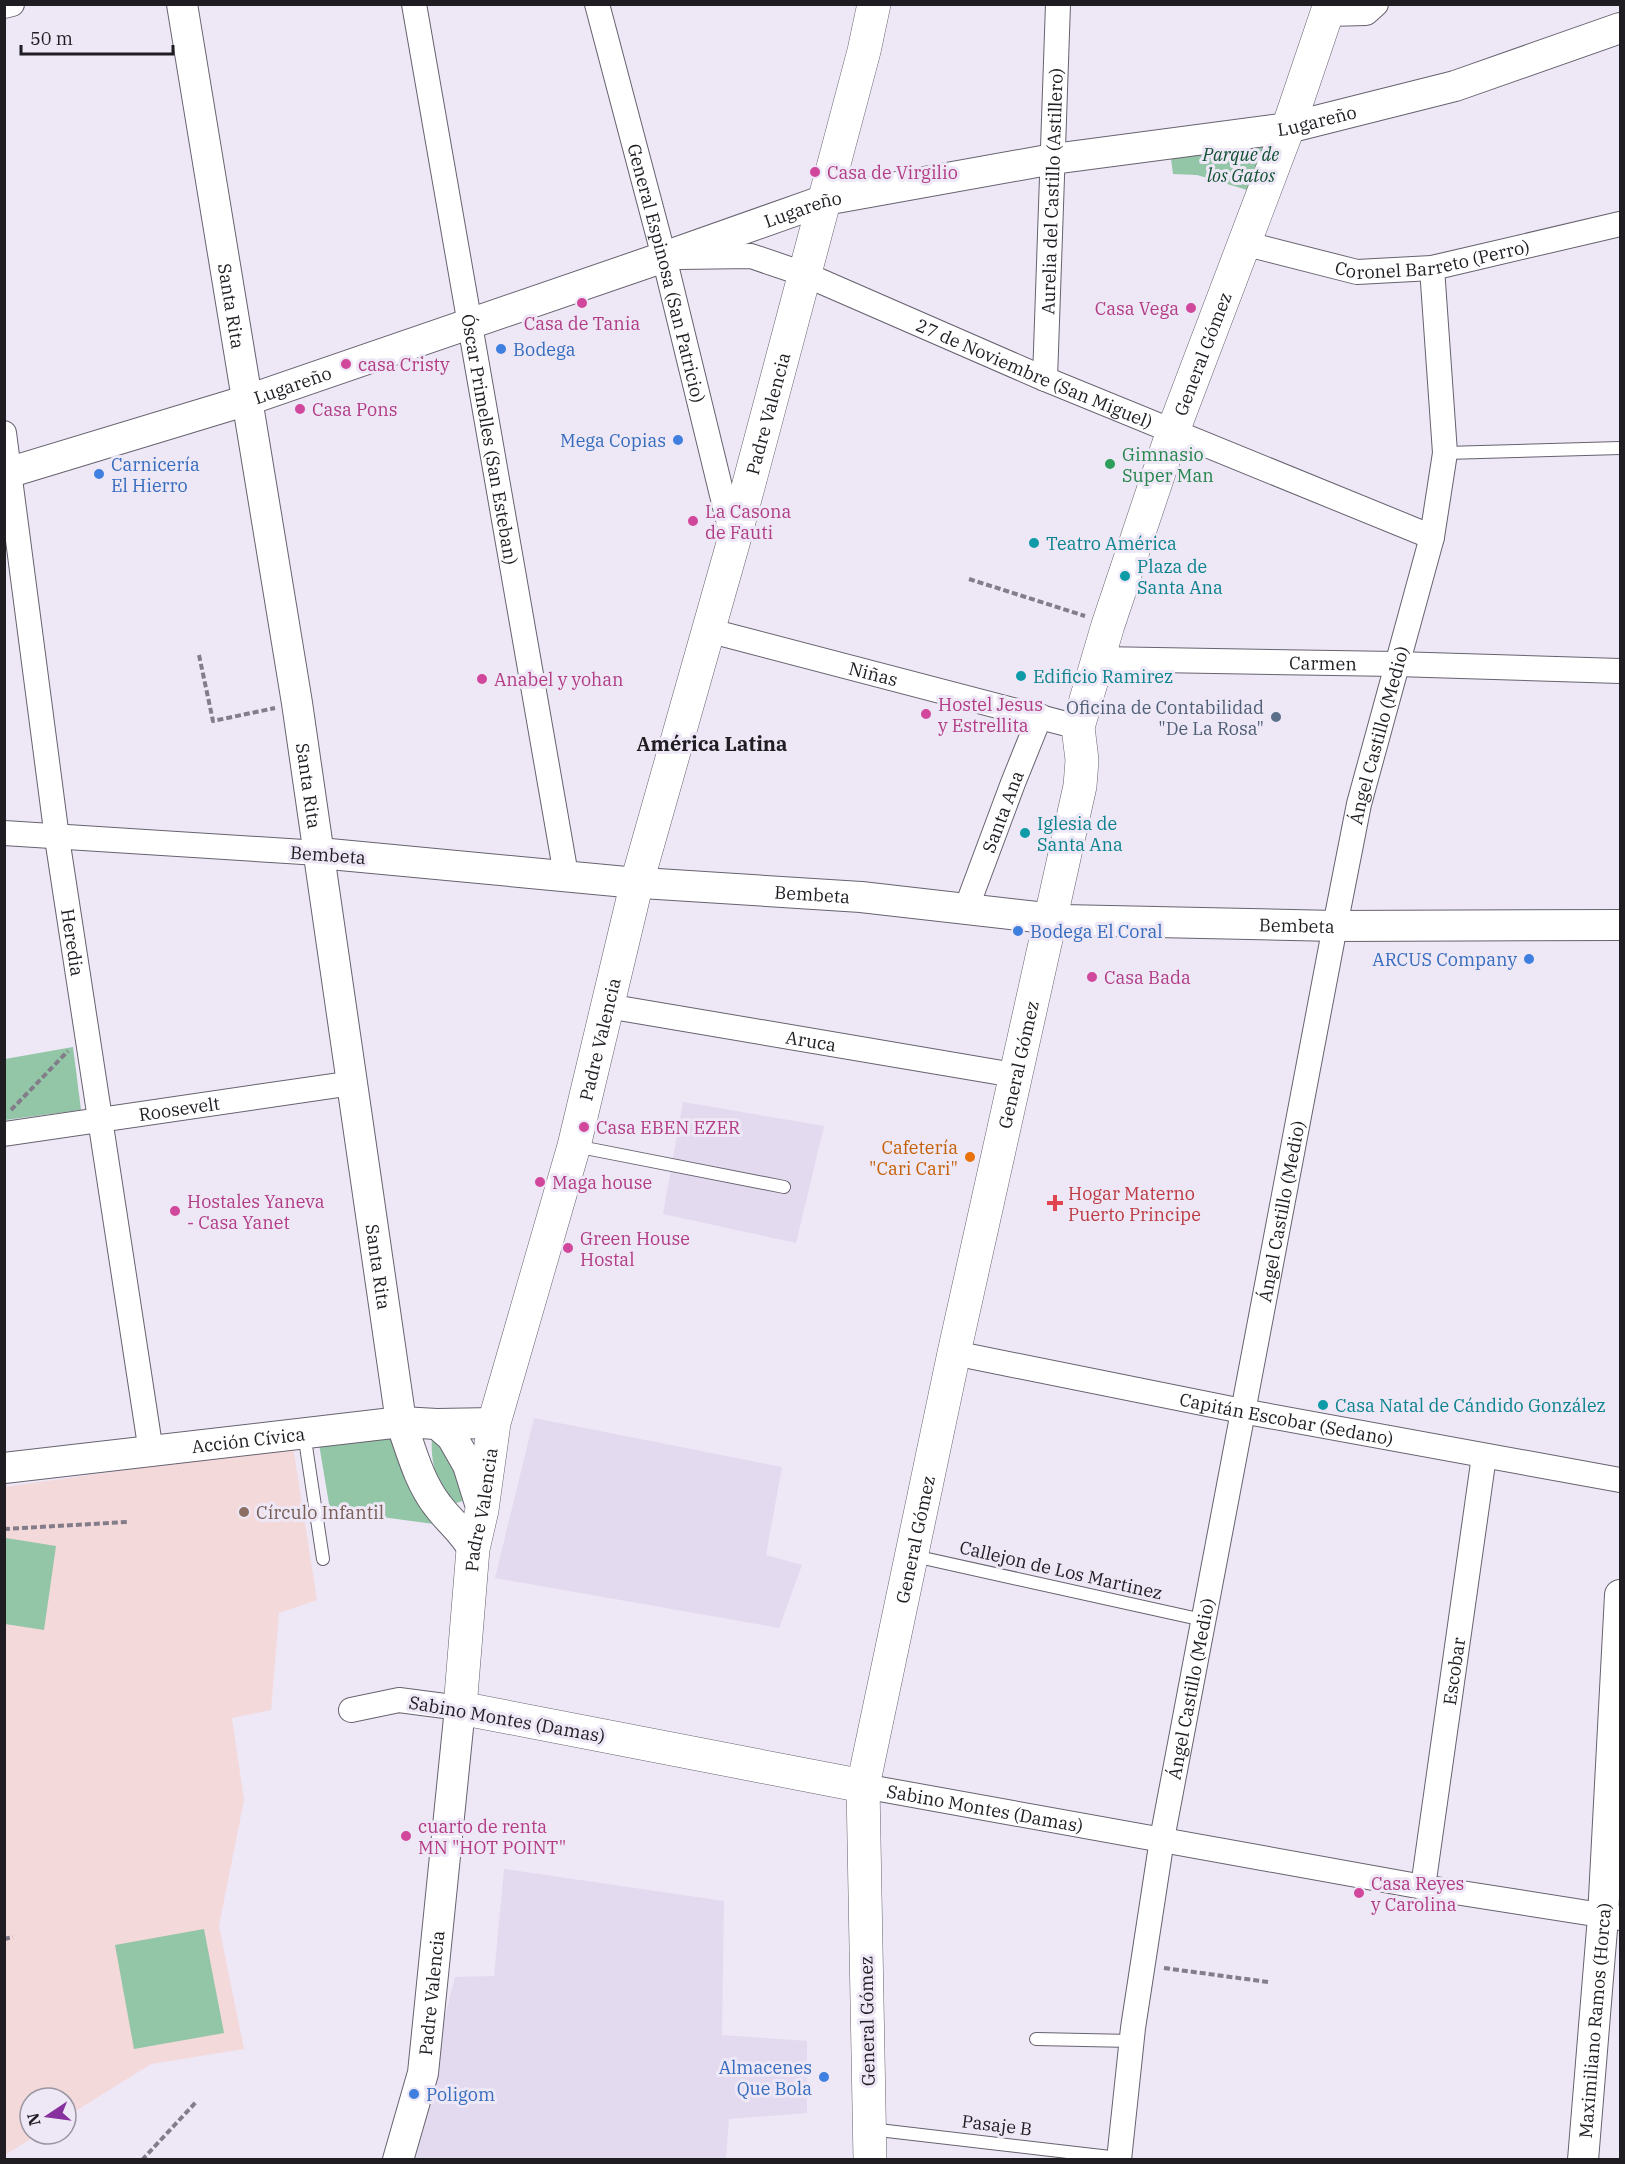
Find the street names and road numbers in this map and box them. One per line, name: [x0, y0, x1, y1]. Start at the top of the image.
street label: Aurelia del Castillo (Astillero): [1036, 67, 1067, 315]
street label: Lugareño: [1276, 100, 1359, 141]
street label: General Espinosa (San Patricio): [623, 141, 711, 405]
street label: Lugareño: [761, 186, 843, 232]
street label: Coronel Barreto (Perro): [1333, 234, 1532, 284]
street label: Santa Rita: [213, 262, 250, 351]
street label: General Gómez: [1168, 289, 1236, 419]
street label: Óscar Primelles (San Esteban): [457, 312, 523, 567]
street label: 27 de Noviembre (San Miguel): [913, 313, 1156, 433]
street label: Padre Valencia: [740, 350, 795, 477]
street label: Lugareño: [251, 361, 334, 409]
street label: Ángel Castillo (Medio): [1344, 643, 1413, 826]
street label: Carmen: [1289, 651, 1357, 675]
street label: Niñas: [846, 656, 900, 691]
street label: Santa Rita: [291, 741, 327, 830]
street label: Santa Ana: [977, 767, 1028, 856]
street label: Bembeta: [289, 841, 367, 869]
street label: Bembeta: [774, 880, 851, 908]
street label: Heredia: [56, 907, 90, 978]
street label: Bembeta: [1259, 913, 1335, 937]
street label: Padre Valencia: [574, 975, 625, 1103]
street label: General Gómez: [993, 998, 1043, 1131]
street label: Aruca: [784, 1025, 838, 1056]
street label: Roosevelt: [137, 1091, 221, 1126]
street label: Ángel Castillo (Medio): [1253, 1118, 1309, 1304]
street label: Santa Rita: [361, 1222, 396, 1311]
street label: Capitán Escobar (Sedano): [1178, 1387, 1395, 1450]
street label: Acción Cívica: [190, 1422, 306, 1458]
street label: Padre Valencia: [460, 1446, 502, 1573]
street label: General Gómez: [890, 1473, 939, 1606]
street label: Callejon de Los Martinez: [957, 1535, 1165, 1605]
street label: Ángel Castillo (Medio): [1162, 1596, 1219, 1781]
street label: Escobar: [1437, 1636, 1470, 1707]
street label: Sabino Montes (Damas): [407, 1690, 607, 1748]
street label: Sabino Montes (Damas): [885, 1779, 1085, 1837]
street label: Maximiliano Ramos (Horca): [1573, 1902, 1615, 2139]
street label: Padre Valencia: [413, 1929, 449, 2057]
street label: General Gómez: [854, 1956, 880, 2086]
street label: Pasaje B: [960, 2109, 1034, 2141]

